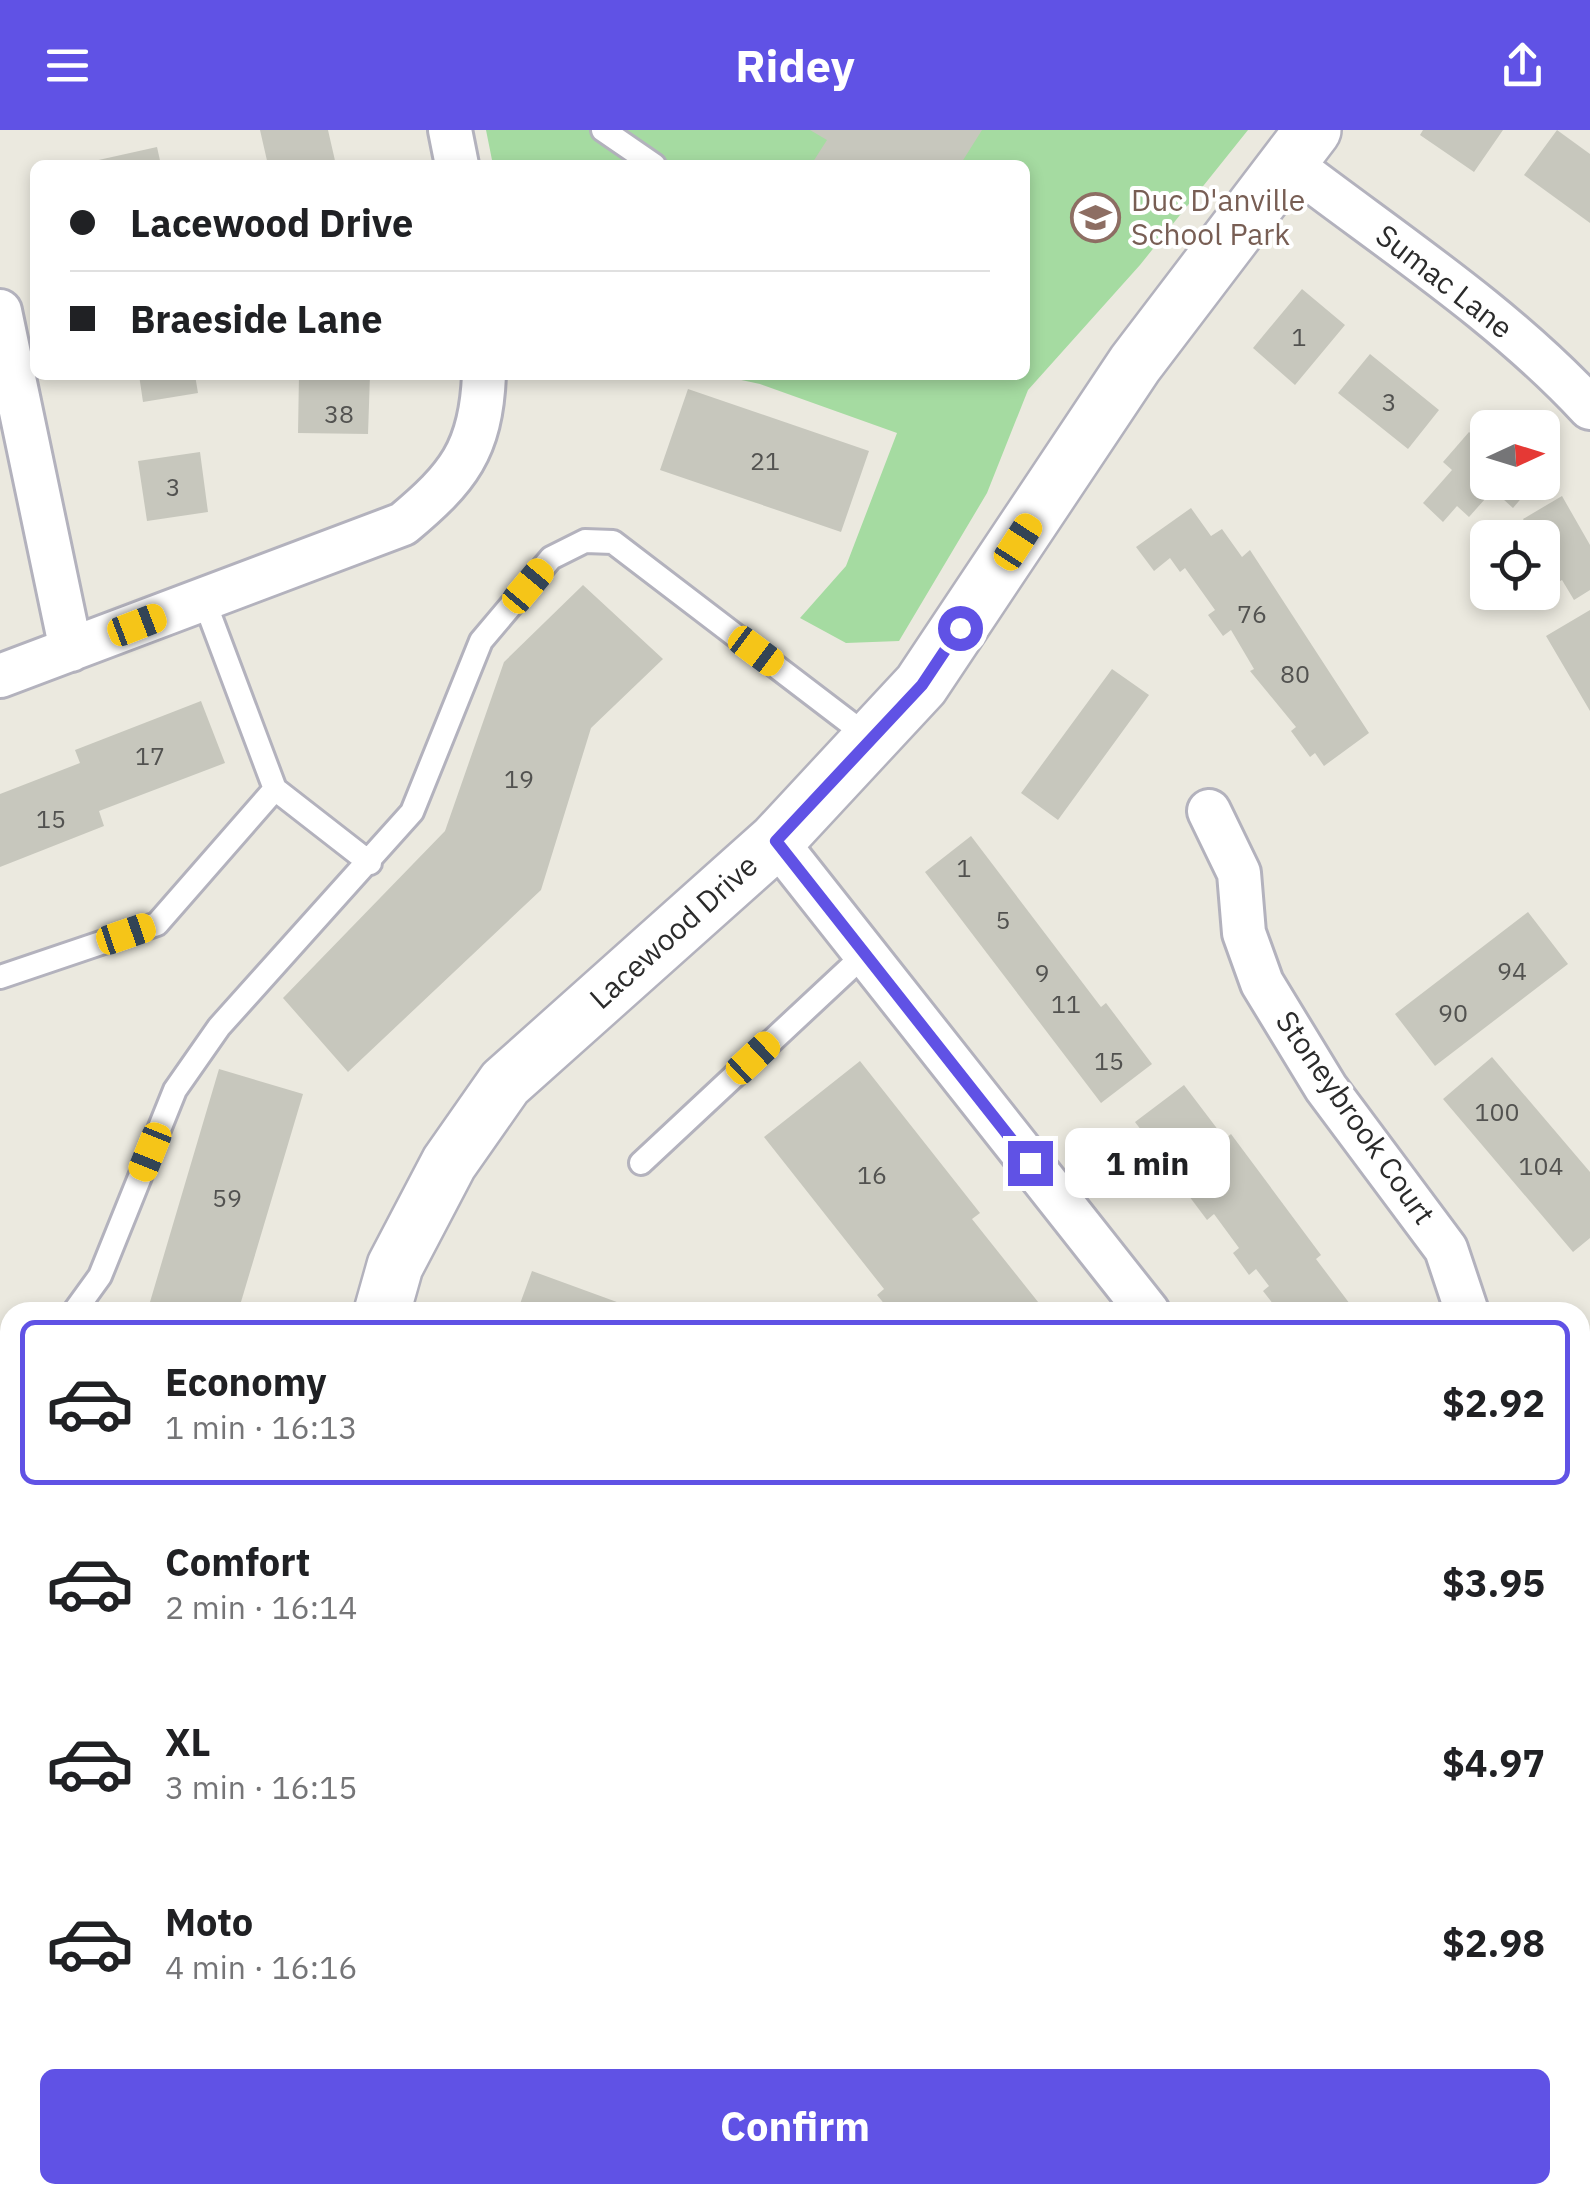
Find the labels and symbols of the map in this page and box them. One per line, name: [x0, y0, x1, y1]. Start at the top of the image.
place label: Duc D'anville School Park: [1131, 180, 1305, 253]
school or university icon: Duc D'anville School Park: [1070, 192, 1122, 244]
street label: Sumac Lane: [1369, 215, 1521, 346]
house number: 1: [1291, 320, 1307, 353]
house number: 3: [1381, 385, 1397, 418]
house number: 38: [324, 397, 354, 430]
north arrow: [1470, 410, 1560, 500]
house number: 21: [750, 444, 780, 477]
house number: 3: [165, 470, 181, 503]
car: [989, 509, 1047, 575]
car: [497, 553, 559, 619]
house number: 76: [1237, 597, 1267, 630]
car: [104, 600, 170, 650]
route start: [938, 606, 983, 651]
car: [723, 621, 789, 681]
house number: 80: [1280, 657, 1310, 690]
house number: 17: [135, 739, 165, 772]
house number: 19: [504, 762, 534, 795]
house number: 15: [36, 802, 66, 835]
street label: Lacewood Drive: [581, 845, 765, 1017]
house number: 1: [956, 851, 972, 884]
house number: 5: [995, 903, 1011, 936]
car: [93, 910, 159, 958]
house number: 94: [1497, 954, 1527, 987]
house number: 9: [1034, 956, 1050, 989]
house number: 11: [1051, 987, 1081, 1020]
house number: 90: [1438, 996, 1468, 1029]
street label: Stoneybrook Court: [1268, 1003, 1444, 1231]
car: [721, 1027, 785, 1089]
house number: 15: [1094, 1044, 1124, 1077]
house number: 100: [1474, 1095, 1520, 1128]
car: [125, 1119, 175, 1185]
callout: 1 min: [1065, 1128, 1230, 1198]
route end: [1008, 1141, 1053, 1186]
house number: 104: [1518, 1149, 1564, 1182]
house number: 16: [857, 1158, 887, 1191]
house number: 59: [212, 1181, 242, 1214]

